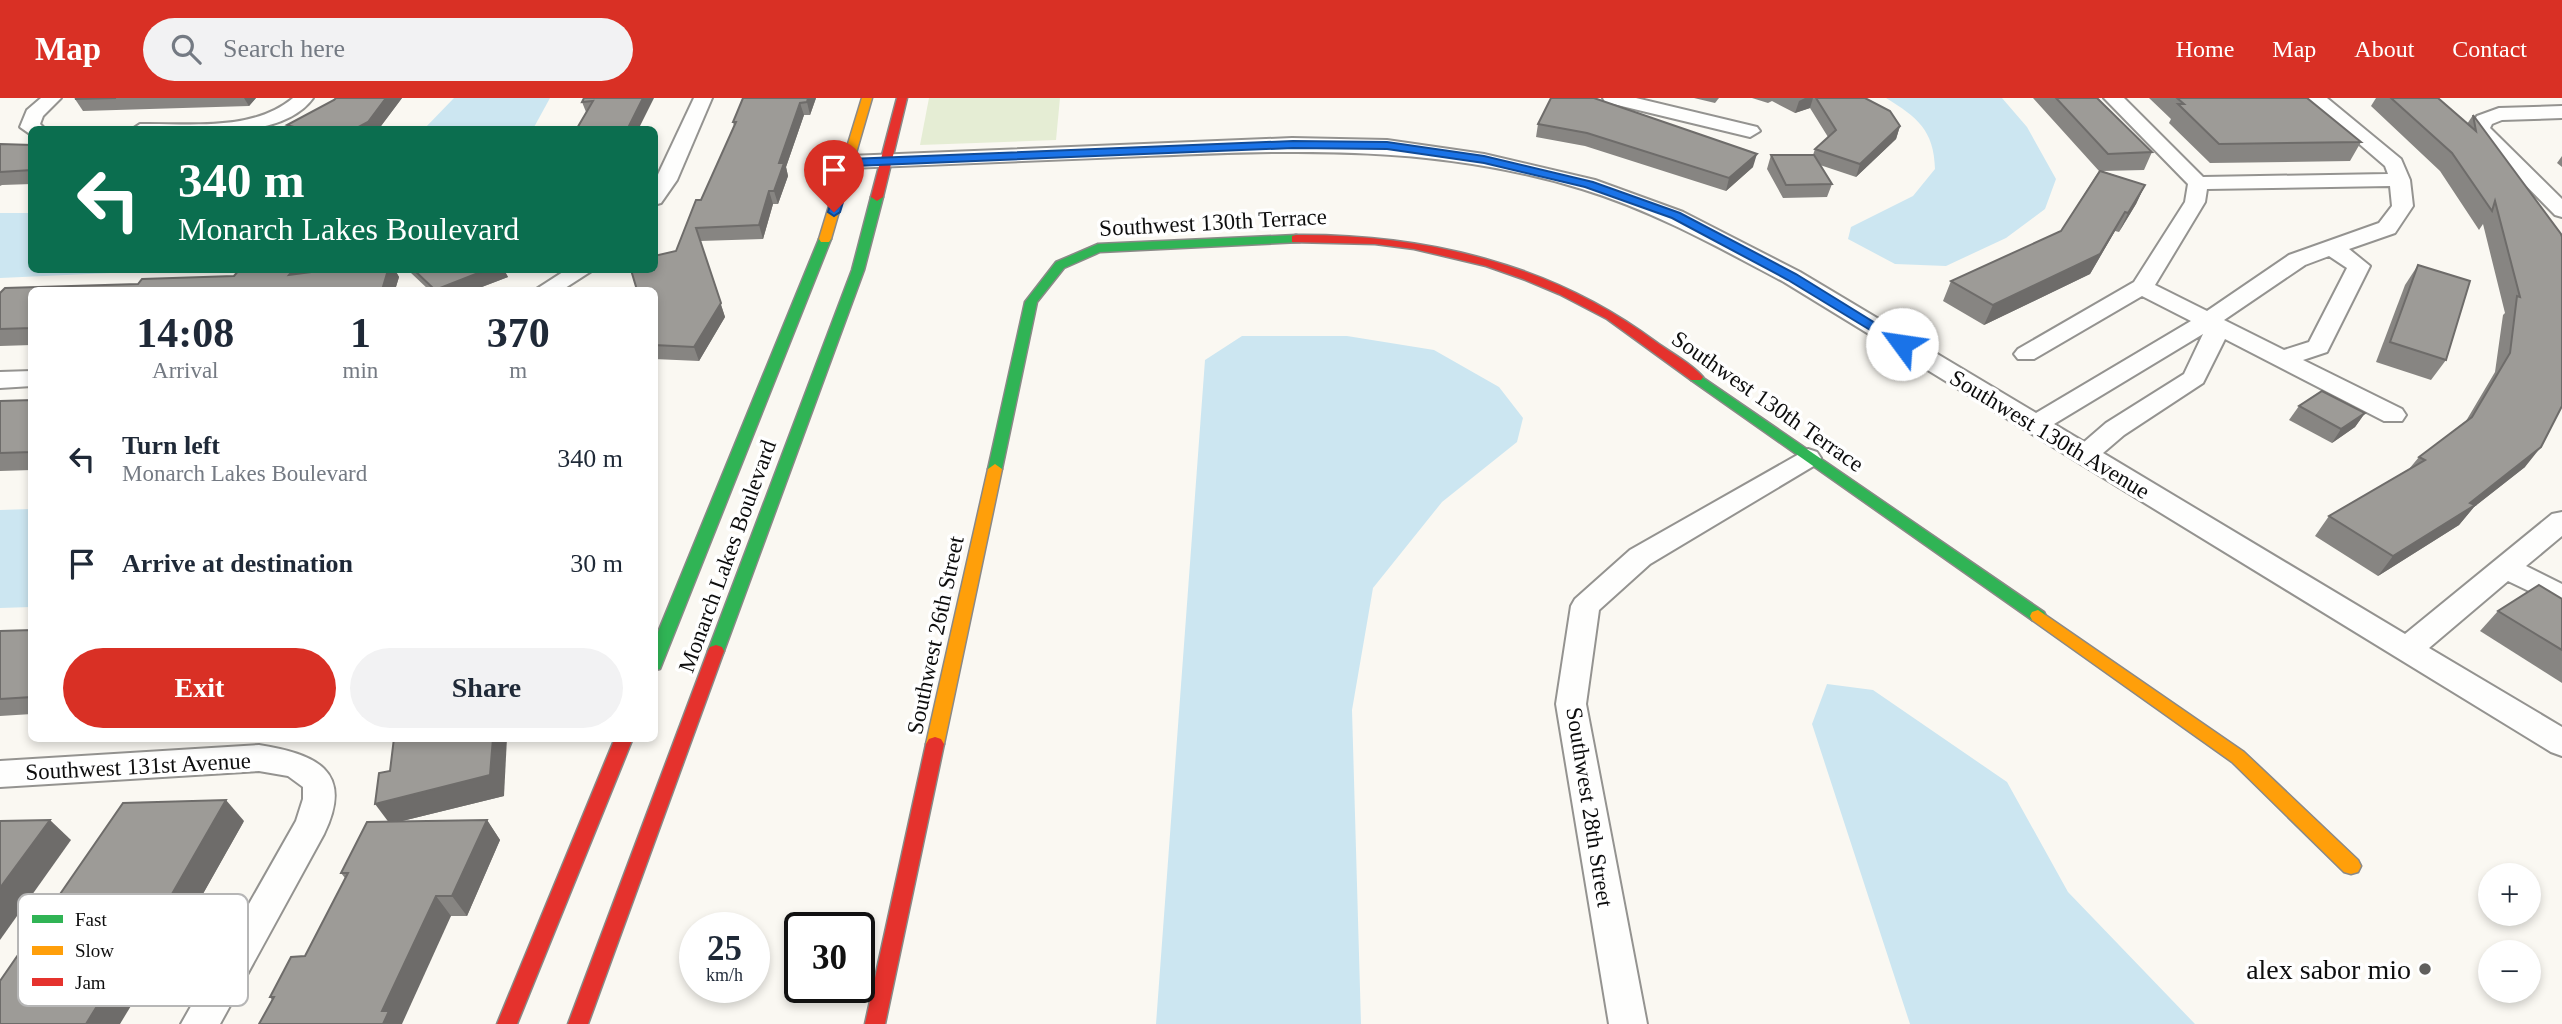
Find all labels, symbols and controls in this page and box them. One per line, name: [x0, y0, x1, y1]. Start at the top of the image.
search box: [143, 18, 633, 81]
icon: search: [167, 30, 205, 68]
text: Map: [35, 31, 101, 67]
text: Search here: [223, 34, 345, 63]
text: Home: [2176, 36, 2234, 62]
text: Map: [2272, 36, 2316, 62]
text: About: [2354, 36, 2414, 62]
text: Contact: [2452, 36, 2527, 62]
pin: [804, 140, 864, 212]
icon: arrive: [815, 151, 853, 189]
text: 340 m: [178, 153, 305, 208]
icon: left: [63, 154, 154, 245]
street label: Southwest 130th Terrace: [1099, 204, 1327, 241]
text: Monarch Lakes Boulevard: [178, 211, 519, 247]
position arrow: [1865, 307, 1939, 381]
text: 14:08: [136, 310, 234, 356]
text: 1: [350, 310, 371, 356]
text: 370: [487, 310, 550, 356]
street label: Southwest 130th Terrace: [1667, 326, 1868, 477]
text: Arrival: [152, 358, 219, 383]
text: min: [343, 358, 378, 383]
text: m: [509, 358, 527, 383]
street label: Southwest 130th Avenue: [1945, 365, 2154, 504]
text: Turn left: [122, 431, 220, 460]
street label: Monarch Lakes Boulevard: [674, 436, 781, 676]
icon: left: [63, 440, 101, 478]
text: 340 m: [557, 444, 623, 473]
text: Monarch Lakes Boulevard: [122, 461, 367, 486]
street label: Southwest 26th Street: [902, 533, 969, 736]
icon: arrive: [63, 545, 101, 583]
text: Arrive at destination: [122, 549, 353, 578]
text: 30 m: [570, 549, 623, 578]
button: Exit: [63, 648, 336, 728]
button: Share: [350, 648, 623, 728]
street label: Southwest 28th Street: [1561, 705, 1618, 909]
street label: Southwest 131st Avenue: [25, 748, 251, 785]
map controls: [2478, 863, 2541, 1003]
button: +: [2478, 863, 2541, 926]
legend: [18, 894, 248, 1006]
text: Fast: [75, 909, 107, 930]
speed limit sign: 30: [784, 912, 875, 1003]
text: 25: [707, 929, 742, 968]
text: Slow: [75, 940, 114, 961]
button: −: [2478, 940, 2541, 1003]
place label: alex sabor mio: [2246, 954, 2411, 985]
marker: alex sabor mio: [2417, 961, 2433, 977]
text: km/h: [706, 965, 743, 985]
text: Jam: [75, 972, 106, 993]

